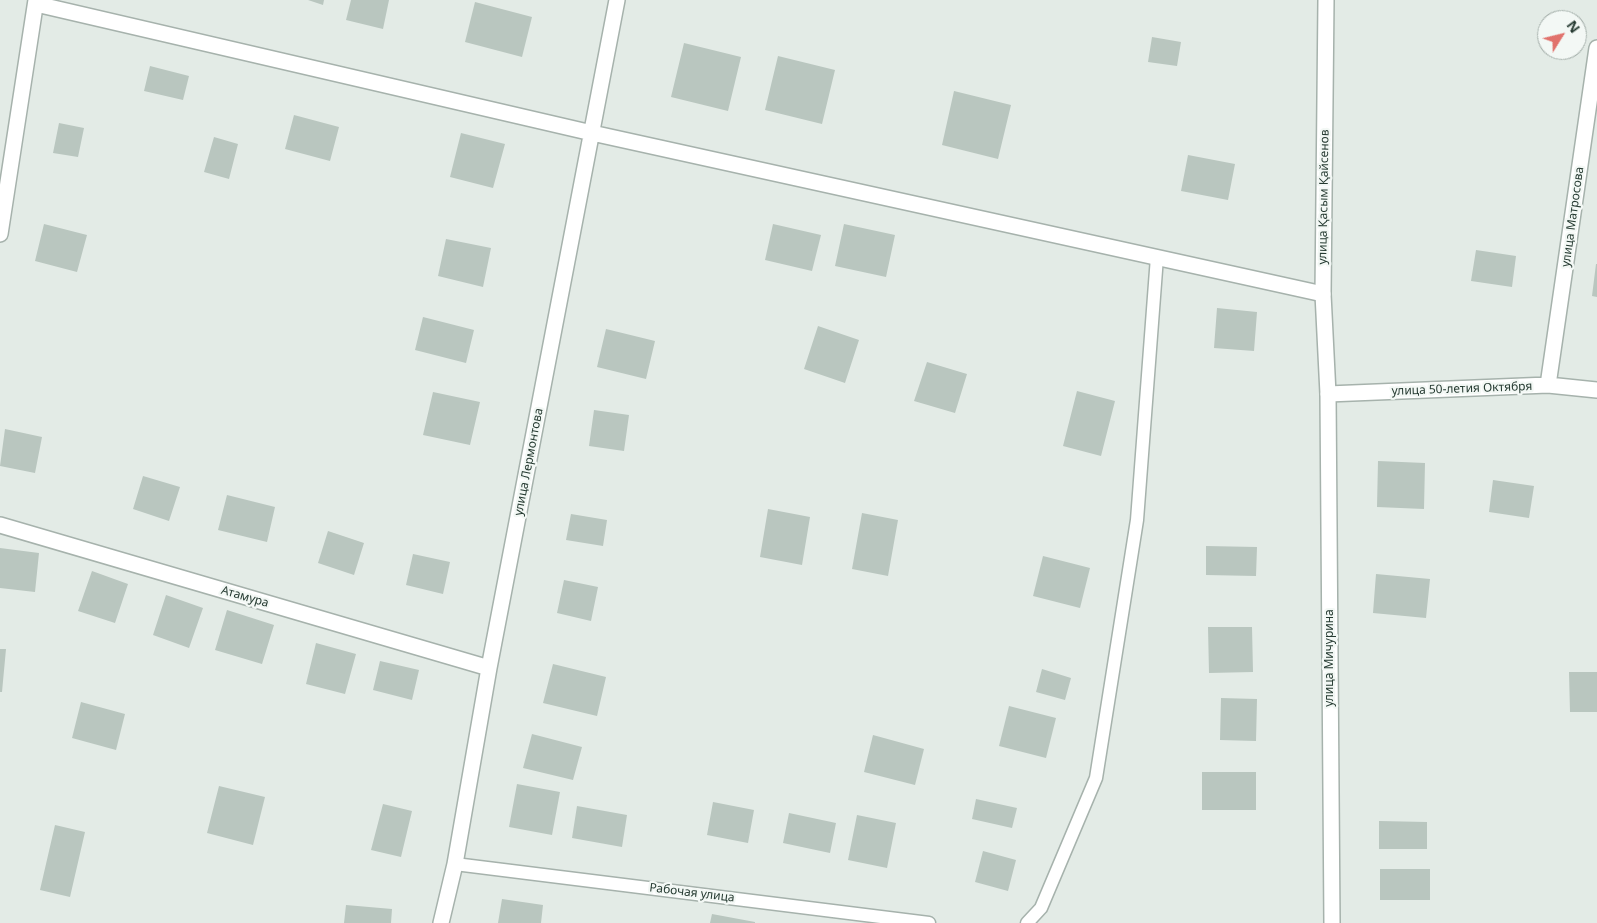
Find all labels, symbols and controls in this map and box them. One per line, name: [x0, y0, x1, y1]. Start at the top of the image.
north arrow: [1537, 10, 1587, 60]
text: N: [1563, 16, 1585, 37]
street label: улица Қасым Қайсенов: [1316, 129, 1332, 265]
street label: улица Матросова: [1559, 166, 1587, 268]
street label: улица 50-летия Октября: [1391, 379, 1533, 399]
street label: улица Лермонтова: [512, 407, 546, 517]
street label: Атамура: [220, 583, 270, 611]
street label: улица Мичурина: [1323, 609, 1337, 707]
street label: Рабочая улица: [649, 881, 735, 905]

